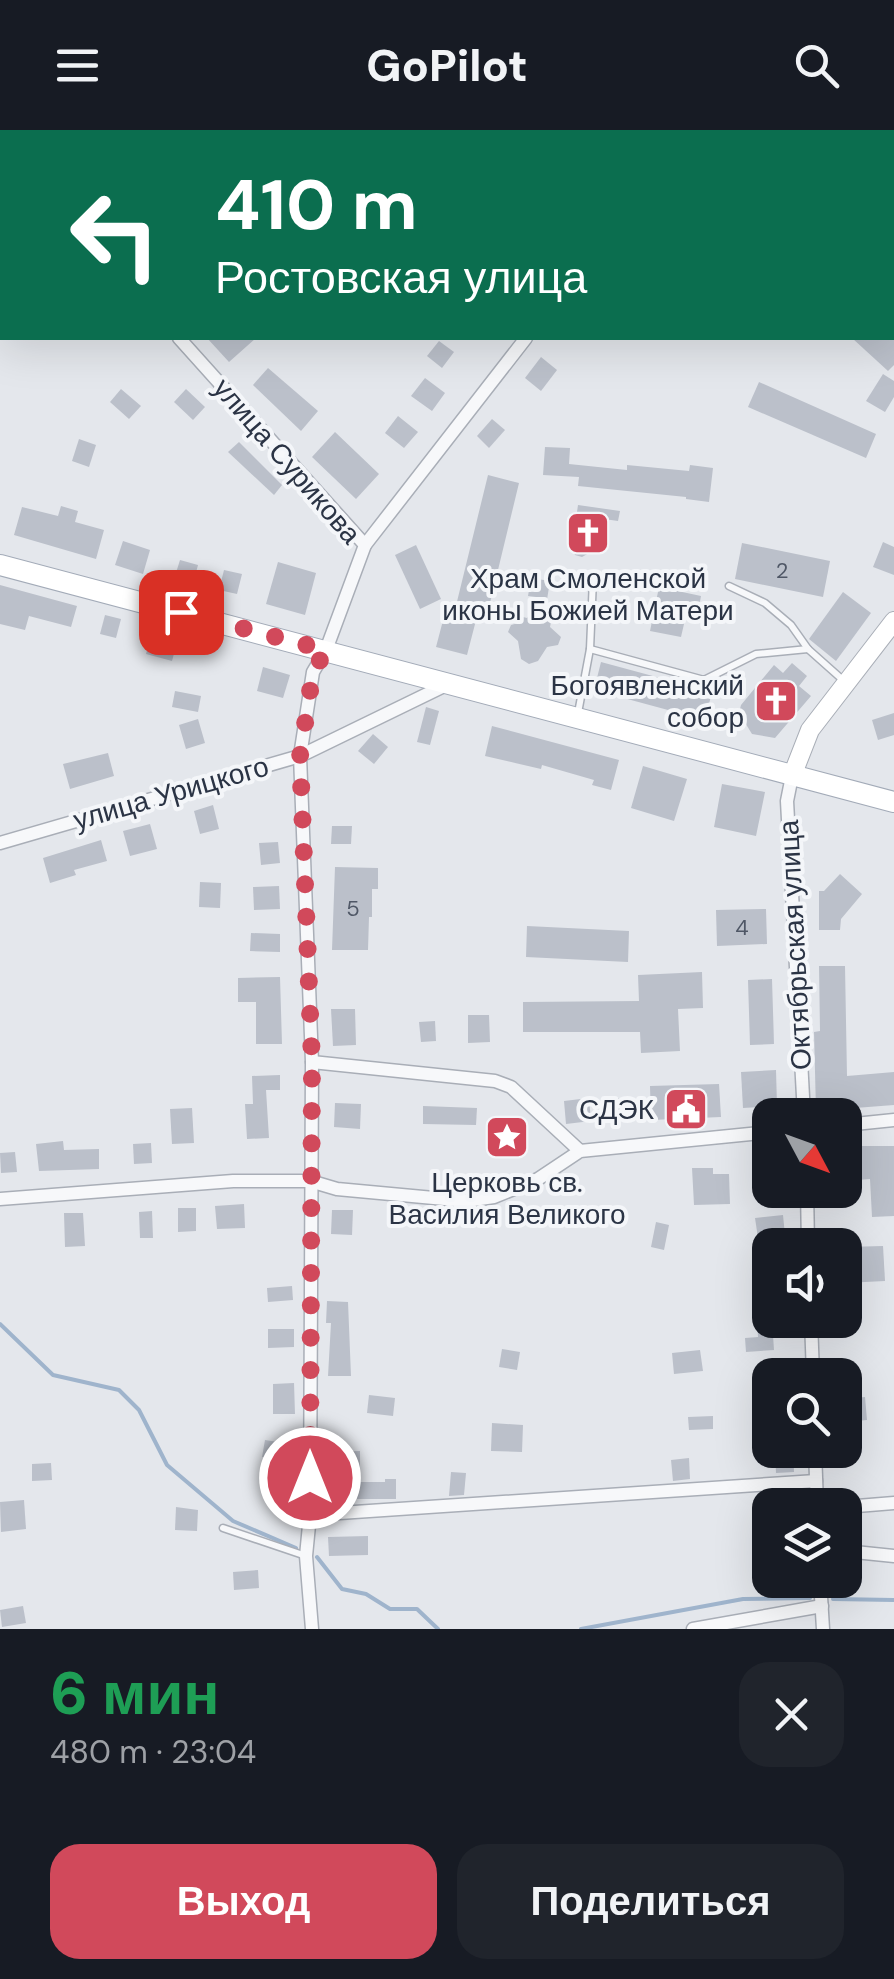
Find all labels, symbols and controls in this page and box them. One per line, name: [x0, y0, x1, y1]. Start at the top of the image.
text: GoPilot: [366, 36, 528, 95]
icon: menu: [50, 38, 105, 93]
icon: search: [789, 38, 844, 93]
text: 410 m: [215, 160, 418, 251]
icon: left: [50, 170, 180, 300]
text: Ростовская улица: [215, 248, 587, 307]
street label: улица Сурикова: [205, 370, 369, 552]
church icon: Храм Смоленской иконы Божией Матери: [565, 510, 611, 556]
house number: 2: [776, 556, 788, 585]
place label: Храм Смоленской иконы Божией Матери: [442, 560, 734, 629]
pin: [139, 570, 224, 655]
icon: arrive: [154, 585, 209, 640]
place label: Богоявленский собор: [551, 667, 744, 736]
church icon: Богоявленский собор: [753, 678, 799, 724]
street label: улица Урицкого: [69, 747, 273, 839]
street label: Октябрьская улица: [770, 819, 820, 1071]
house number: 5: [346, 894, 360, 923]
house number: 4: [735, 913, 749, 942]
public building icon: СДЭК: [663, 1086, 709, 1132]
place label: СДЭК: [579, 1091, 655, 1128]
north arrow: [752, 1098, 862, 1208]
map controls: [752, 1098, 862, 1598]
place icon: Церковь св. Василия Великого: [484, 1114, 530, 1160]
place label: Церковь св. Василия Великого: [388, 1164, 626, 1233]
button: sound: [752, 1228, 862, 1338]
button: search: [752, 1358, 862, 1468]
position arrow: [258, 1426, 362, 1530]
button: layers: [752, 1488, 862, 1598]
text: 6 мин: [50, 1654, 220, 1733]
button: close: [739, 1662, 844, 1767]
text: 480 m · 23:04: [50, 1731, 256, 1773]
button: Выход: [50, 1844, 437, 1959]
button: Поделиться: [457, 1844, 844, 1959]

